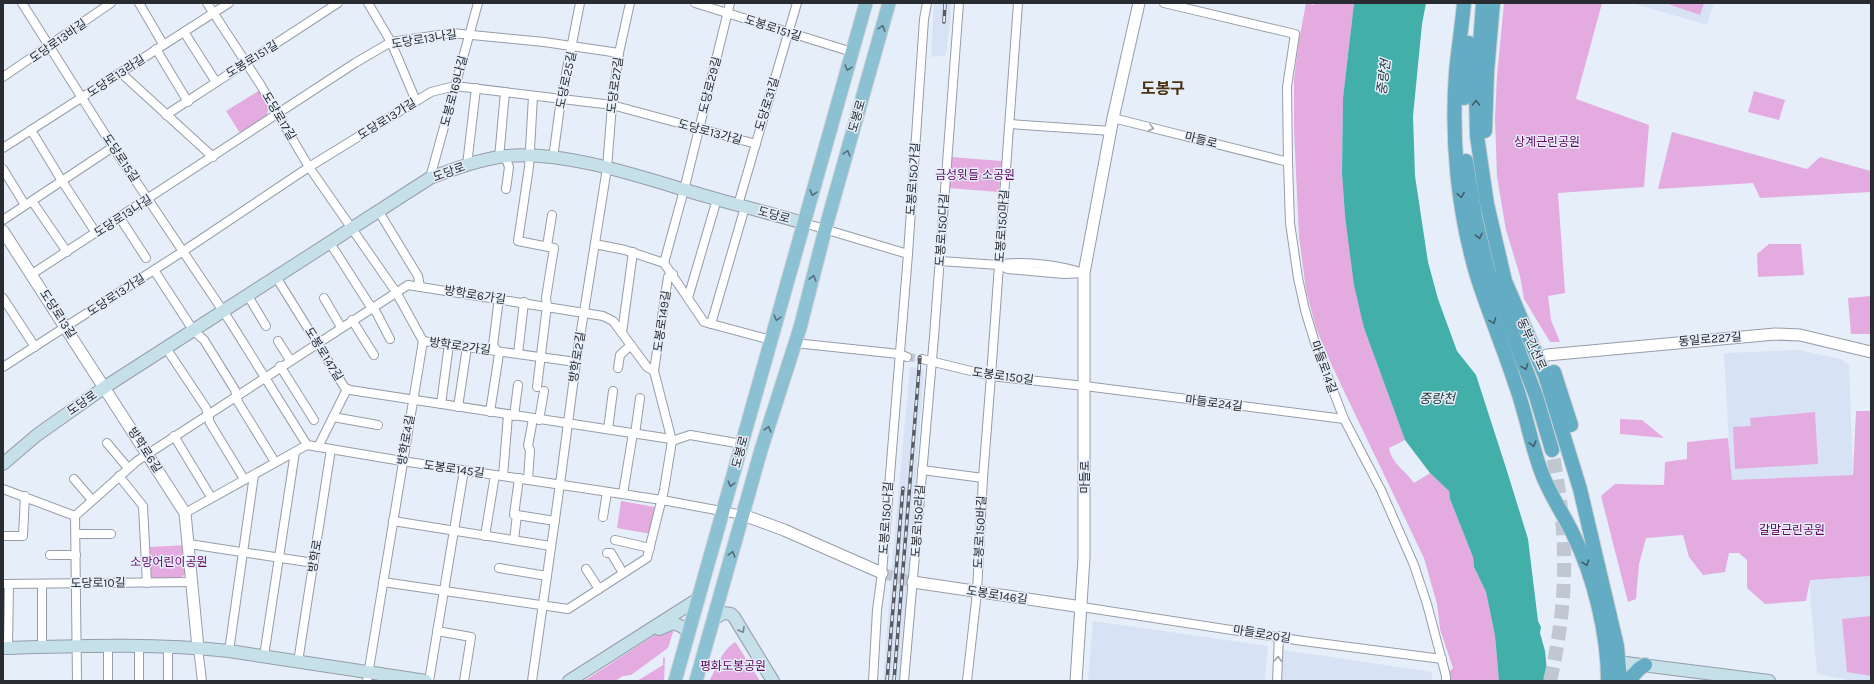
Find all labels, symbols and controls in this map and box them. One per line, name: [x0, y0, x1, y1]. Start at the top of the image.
street label: 도봉로151길: [743, 12, 803, 44]
street label: 도당로13바길: [27, 16, 89, 66]
one-way arrow: [877, 24, 886, 31]
street label: 도당로13나길: [390, 27, 458, 51]
street label: 도봉로151길: [223, 37, 281, 81]
street label: 도당로25길: [553, 50, 579, 110]
street label: 도당로13라길: [84, 52, 148, 100]
street label: 도봉로169나길: [438, 54, 470, 128]
street label: 도당로29길: [696, 55, 724, 115]
street label: 도당로27길: [604, 56, 626, 114]
water label: 중랑천: [1374, 57, 1393, 96]
one-way arrow: [844, 64, 853, 71]
street label: 도당로31길: [752, 76, 782, 132]
district label: 도봉구: [1141, 79, 1185, 98]
street label: 도당로17길: [259, 89, 299, 143]
street label: 도당로13가길: [355, 96, 419, 142]
street label: 도봉로: [846, 98, 868, 134]
one-way arrow: [1472, 100, 1480, 106]
street label: 도당로13가길: [676, 117, 744, 147]
one-way arrow: [1148, 123, 1154, 131]
street label: 마들로: [1183, 129, 1219, 151]
street label: 도당로15길: [100, 131, 142, 185]
park label: 상계근린공원: [1514, 135, 1580, 149]
street label: 도봉로150가길: [903, 142, 923, 216]
one-way arrow: [842, 149, 851, 156]
street label: 도당로: [431, 160, 467, 184]
park label: 금성윗들 소공원: [935, 168, 1015, 182]
one-way arrow: [809, 189, 818, 196]
street label: 도봉로150마길: [992, 189, 1012, 263]
street label: 도당로13나길: [91, 192, 155, 240]
one-way arrow: [1456, 192, 1465, 198]
street label: 도봉로150다길: [932, 193, 952, 267]
street label: 도당로: [756, 204, 792, 226]
one-way arrow: [1475, 233, 1483, 240]
street label: 도당로13가길: [84, 271, 148, 319]
one-way arrow: [808, 275, 817, 282]
street label: 방학로6가길: [443, 283, 507, 307]
street label: 도당로13길: [37, 287, 79, 341]
street label: 도봉로149길: [651, 289, 673, 353]
one-way arrow: [773, 314, 782, 321]
street label: 동부간선로: [1514, 316, 1550, 372]
one-way arrow: [1489, 317, 1497, 324]
street label: 도봉로147길: [302, 325, 346, 383]
street label: 동일로227길: [1678, 329, 1742, 349]
street label: 방학로2길: [566, 331, 588, 383]
street label: 방학로2가길: [428, 335, 492, 357]
street label: 마들로14길: [1308, 339, 1340, 395]
one-way arrow: [1520, 363, 1528, 371]
street label: 도봉로150길: [971, 365, 1035, 387]
street label: 도당로: [64, 388, 100, 418]
water label: 중랑천: [1419, 391, 1456, 406]
street label: 마들로24길: [1184, 393, 1244, 413]
street label: 방학로4길: [395, 414, 417, 466]
street label: 방학로6길: [125, 425, 165, 475]
one-way arrow: [763, 426, 772, 433]
street label: 도봉로: [729, 434, 751, 470]
one-way arrow: [1529, 441, 1537, 448]
street label: 도봉로145길: [423, 458, 485, 480]
street label: 마들로: [1078, 460, 1092, 494]
one-way arrow: [728, 480, 736, 487]
street label: 도봉로150나길: [876, 481, 896, 555]
street label: 도봉로150라길: [908, 484, 928, 558]
street label: 도봉로150바길: [971, 495, 989, 569]
park label: 갈말근린공원: [1759, 523, 1825, 537]
street label: 방학로: [305, 539, 325, 573]
one-way arrow: [727, 551, 736, 558]
park label: 소망어린이공원: [130, 555, 208, 569]
one-way arrow: [1581, 559, 1590, 566]
street label: 도당로10길: [70, 576, 126, 590]
street label: 도봉로146길: [965, 583, 1029, 607]
street label: 마들로20길: [1232, 623, 1292, 645]
one-way arrow: [738, 626, 745, 633]
one-way arrow: [1274, 656, 1282, 662]
park label: 평화도봉공원: [700, 659, 766, 673]

